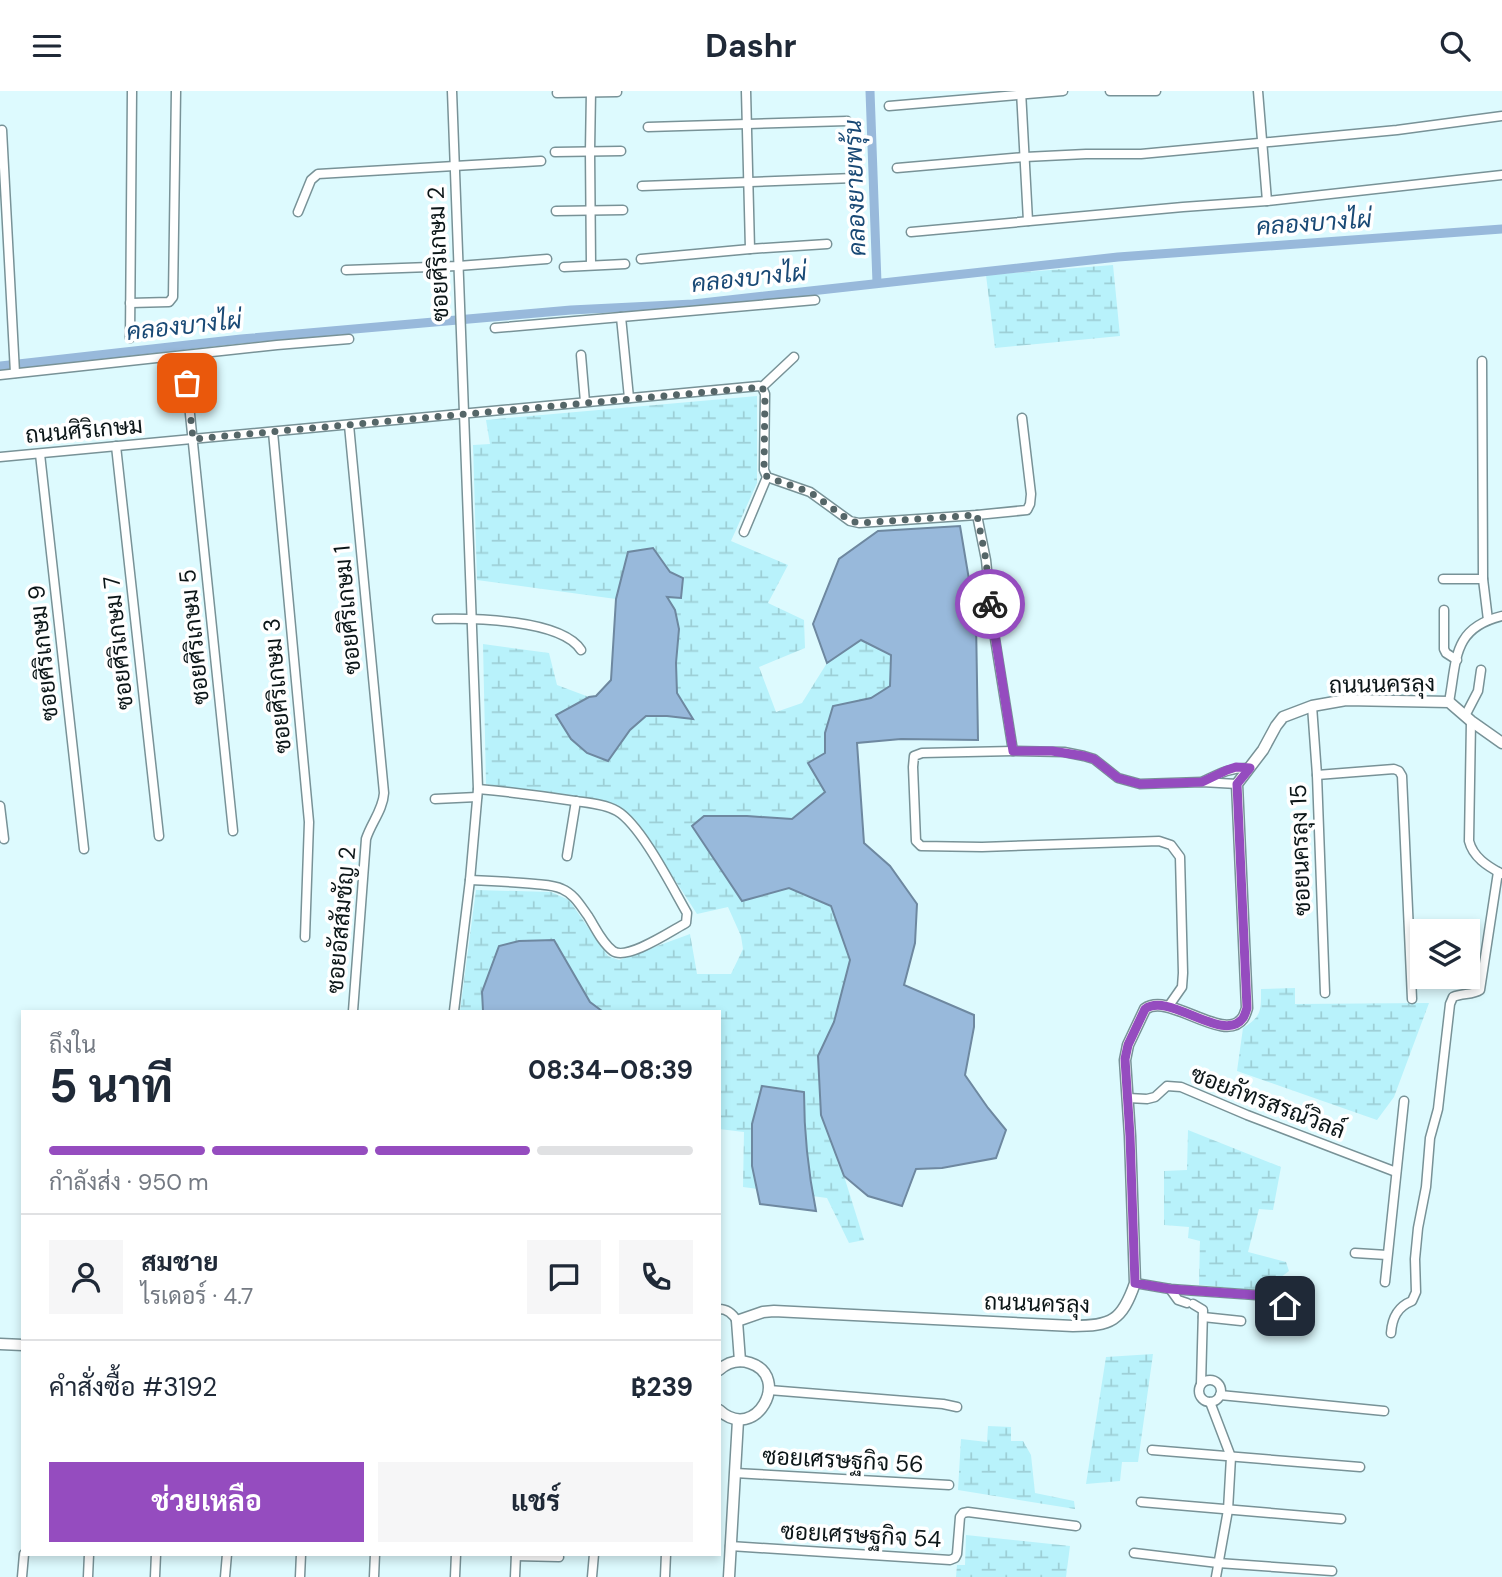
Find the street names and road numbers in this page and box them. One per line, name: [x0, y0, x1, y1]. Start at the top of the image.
street label: ซอยศิริเกษม 2: [421, 186, 455, 322]
street label: ถนนศิริเกษม: [24, 410, 144, 450]
street label: ซอยศิริเกษม 1: [326, 544, 368, 676]
street label: ซอยศิริเกษม 5: [172, 568, 216, 706]
street label: ซอยศิริเกษม 7: [96, 575, 140, 711]
street label: ซอยศิริเกษม 9: [21, 584, 65, 722]
street label: ซอยศิริเกษม 3: [256, 617, 298, 755]
street label: ถนนนครลุง: [1329, 668, 1435, 701]
street label: ซอยนครลุง 15: [1283, 784, 1318, 916]
street label: ซอยอัสสัมชัญ 2: [320, 845, 362, 995]
street label: ซอยภัทรสรณ์วิลล์: [1186, 1058, 1350, 1145]
street label: ถนนนครลุง: [983, 1286, 1091, 1321]
street label: ซอยเศรษฐกิจ 56: [762, 1441, 924, 1480]
street label: ซอยเศรษฐกิจ 54: [780, 1516, 942, 1555]

